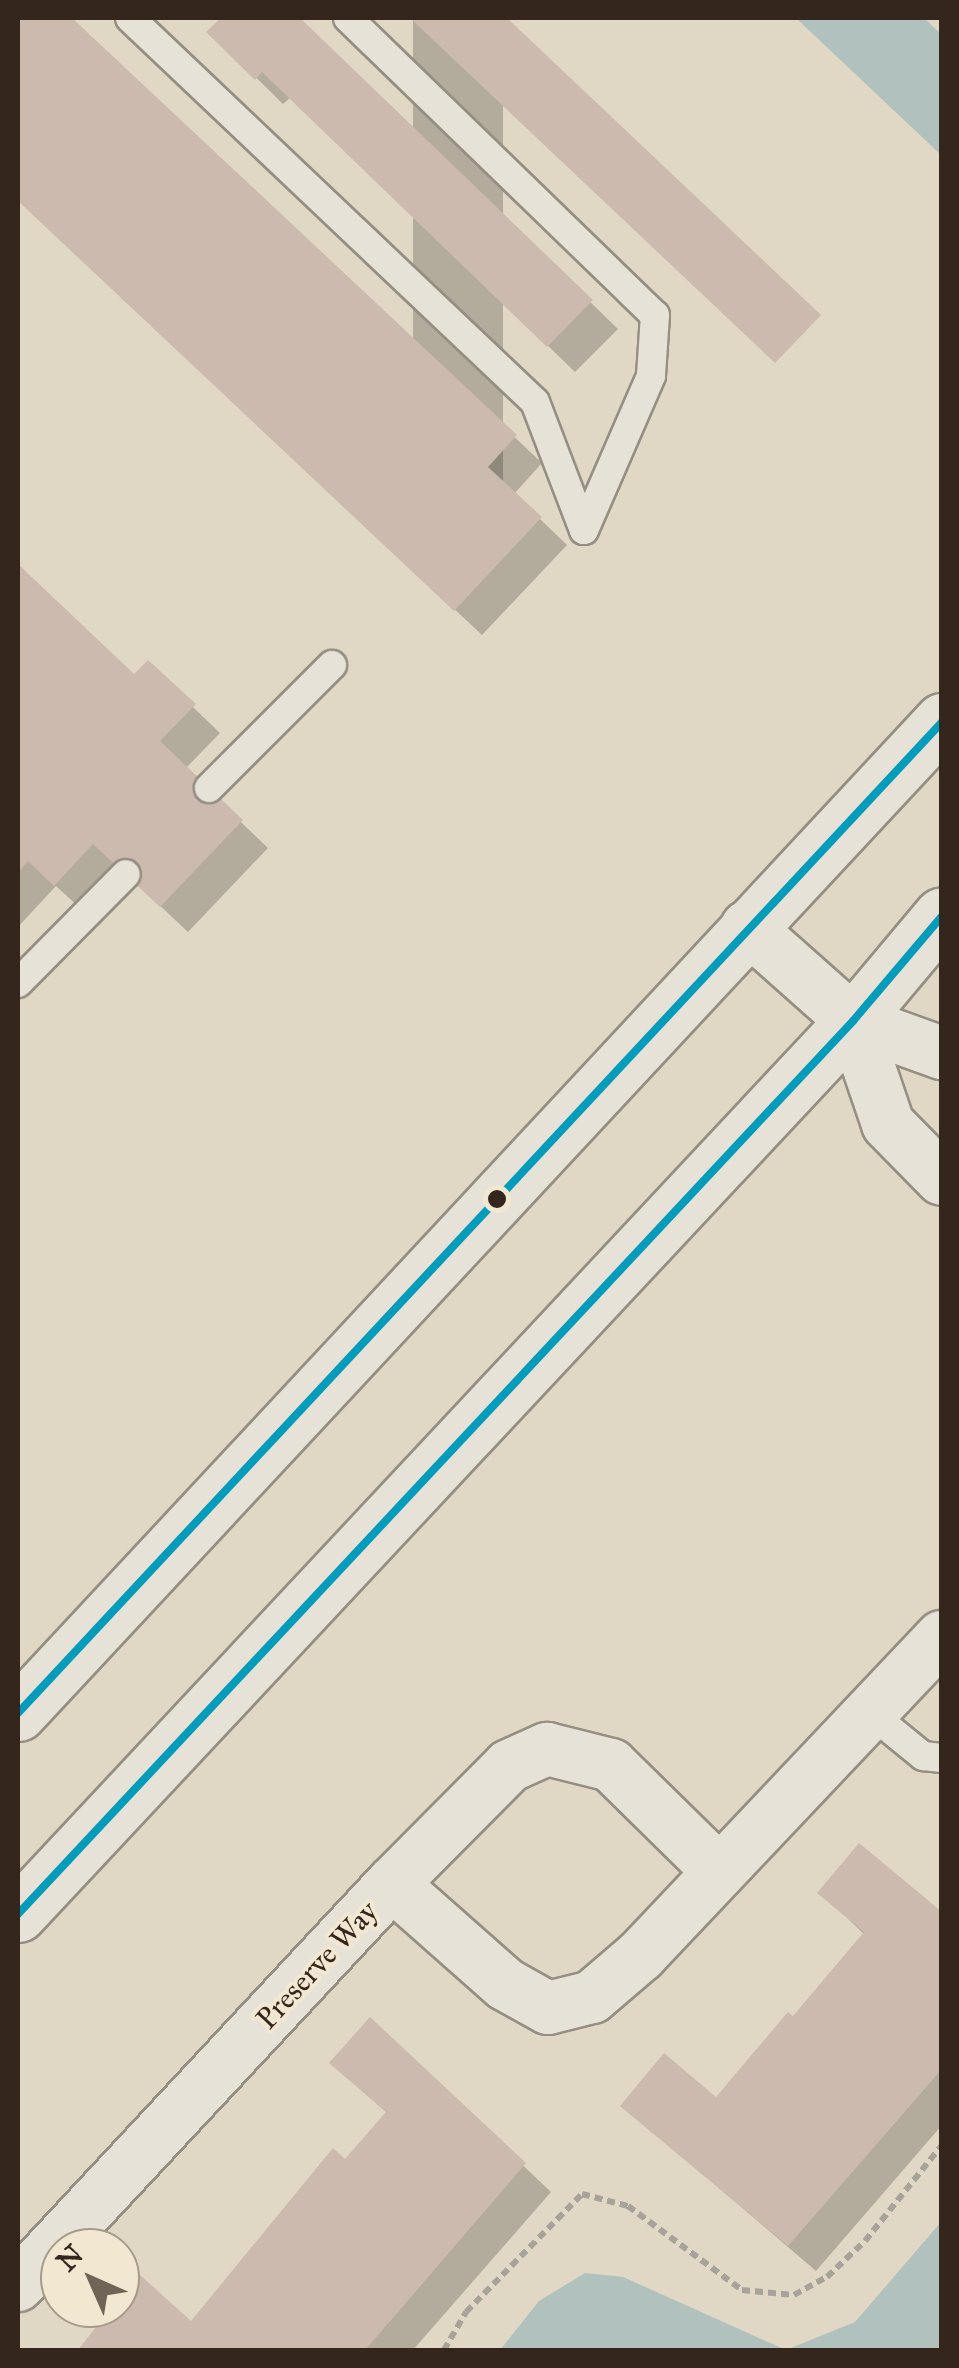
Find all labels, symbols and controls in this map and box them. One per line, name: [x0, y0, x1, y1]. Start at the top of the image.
unlabelled marker: [487, 1189, 507, 1209]
street label: Preserve Way: [249, 1893, 385, 2037]
north arrow: [40, 2228, 140, 2328]
text: N: [49, 2237, 91, 2279]

